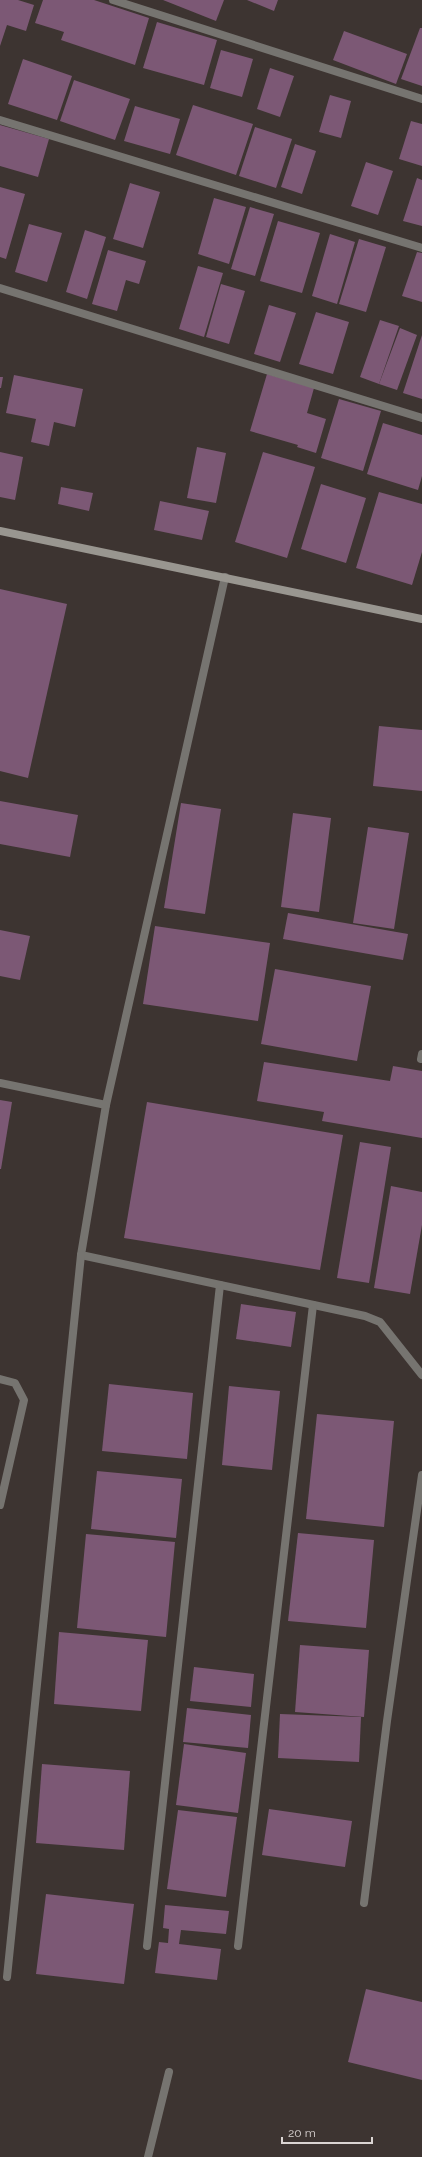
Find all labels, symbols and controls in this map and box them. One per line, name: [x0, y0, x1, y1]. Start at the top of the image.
scale bar: [282, 2119, 372, 2145]
text: 20 m: [288, 2126, 316, 2140]

